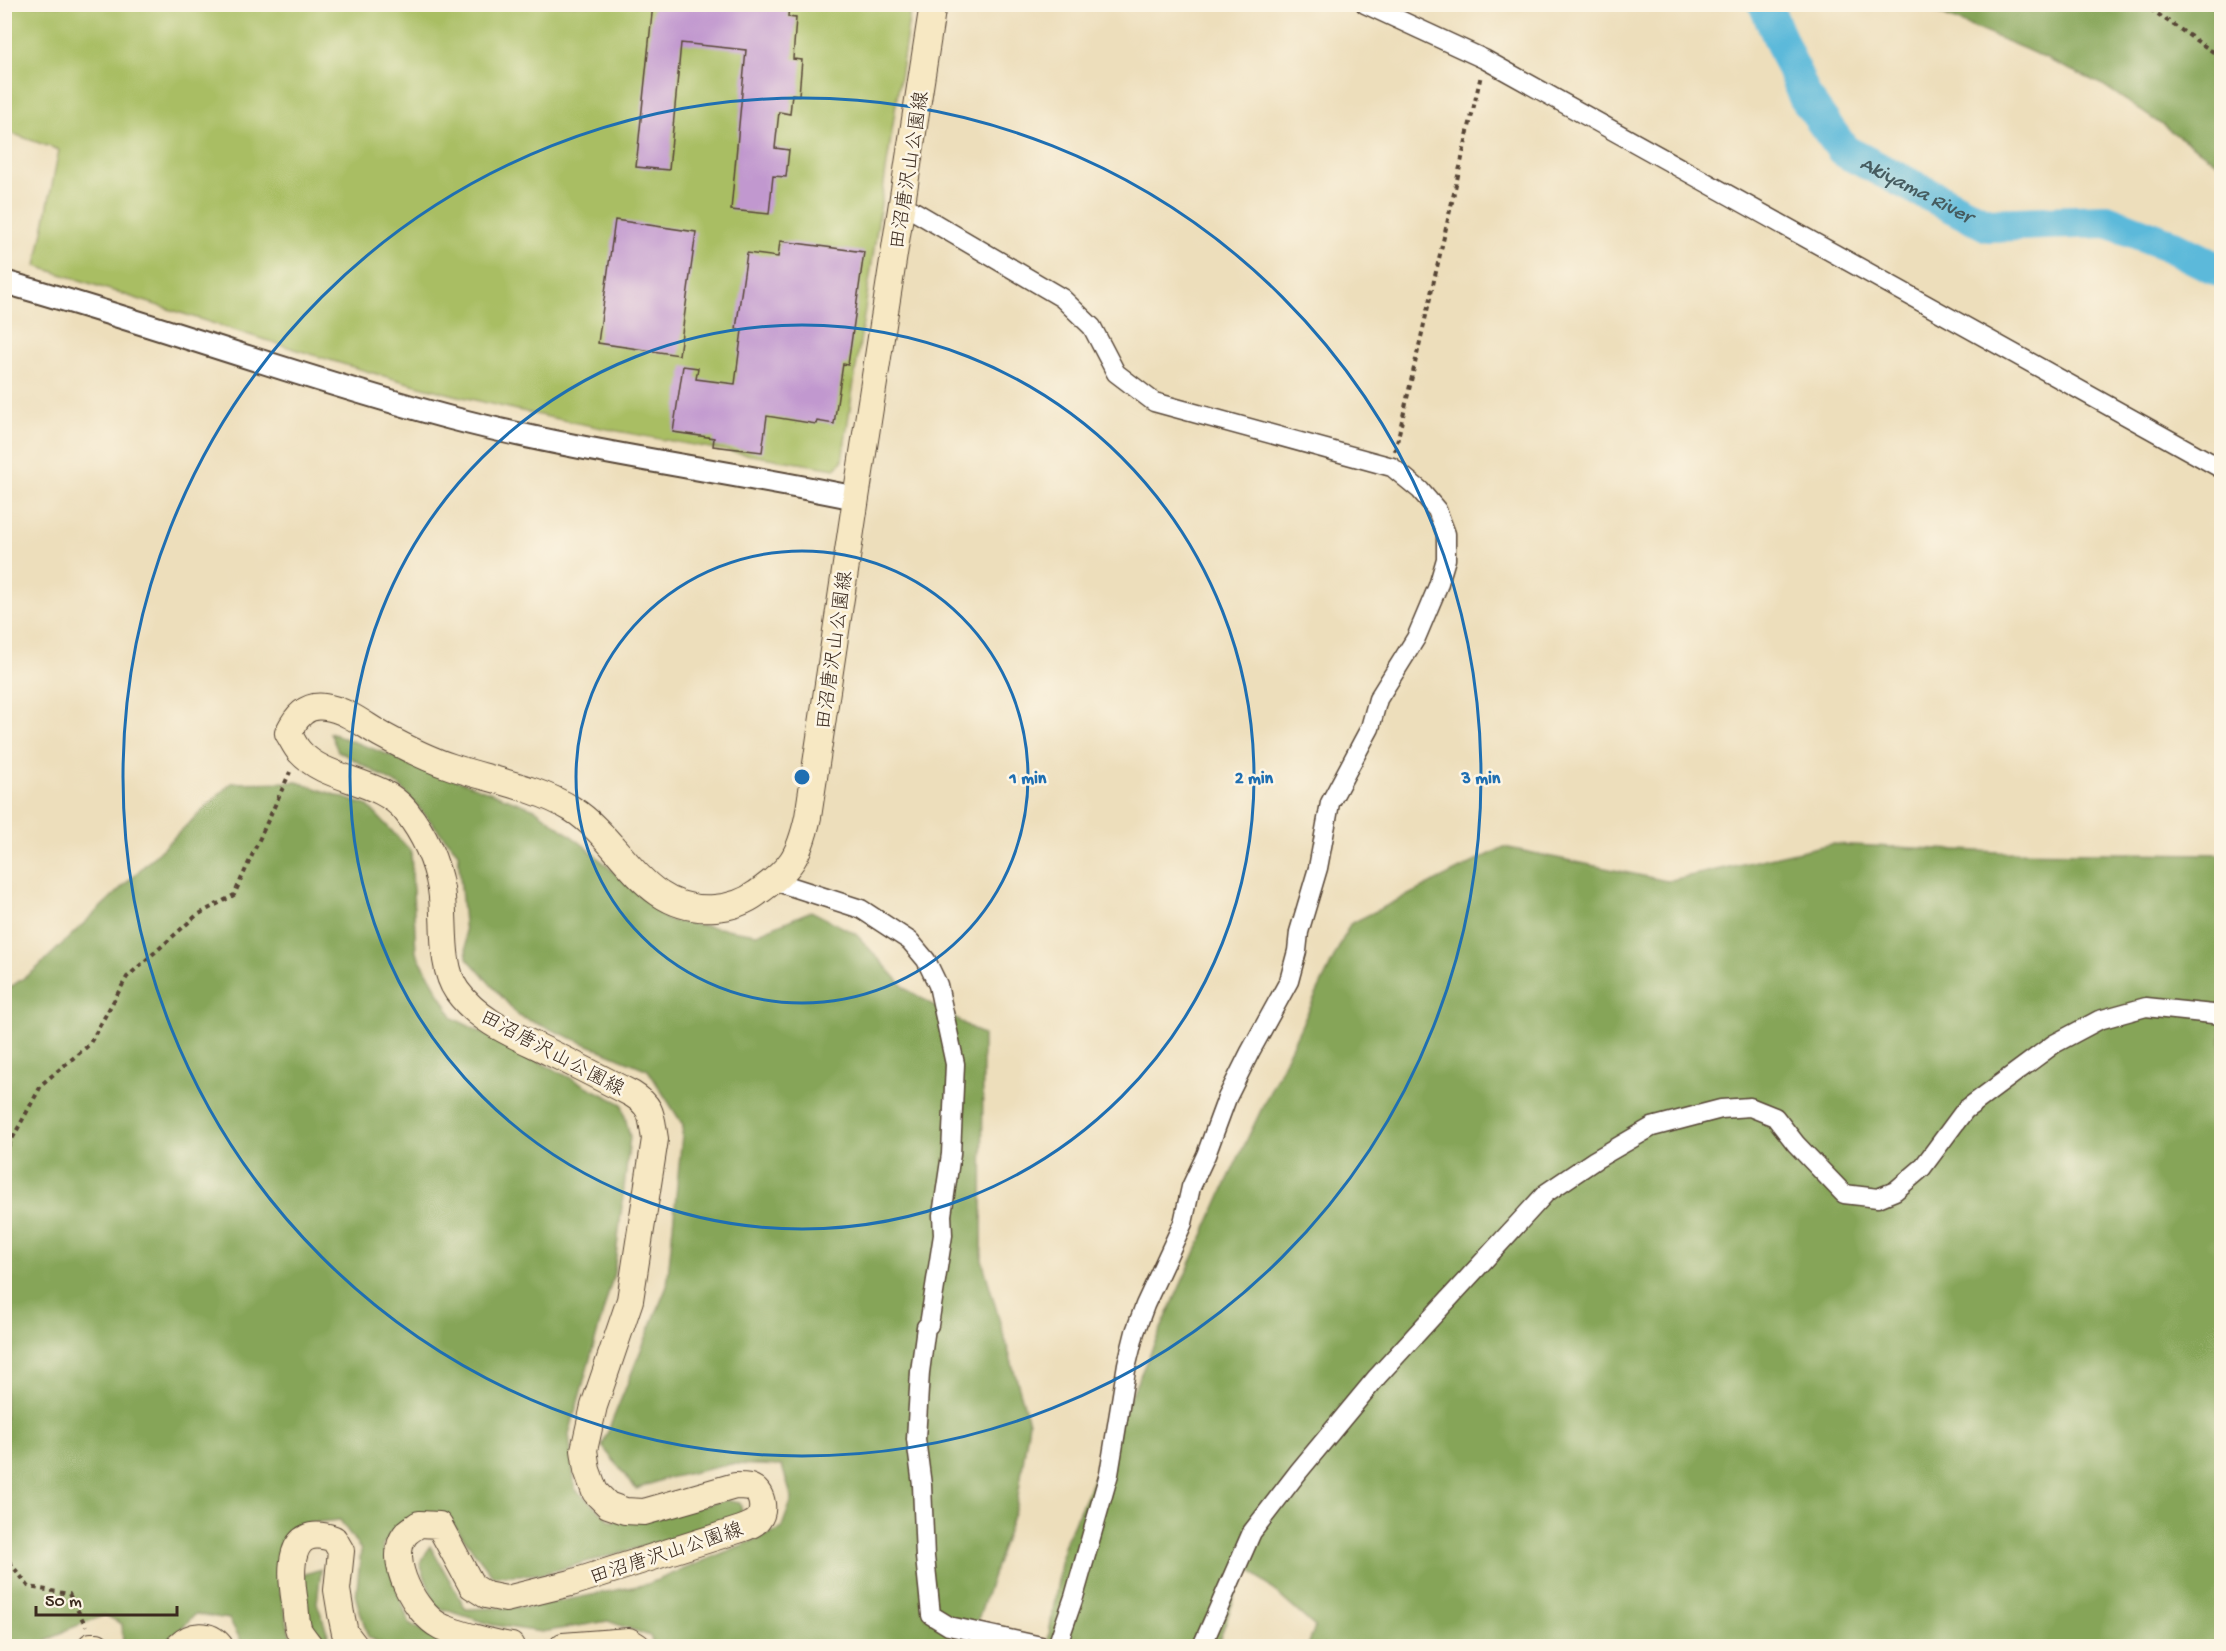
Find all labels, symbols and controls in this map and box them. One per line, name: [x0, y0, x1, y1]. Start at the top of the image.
street label: 田沼唐沢山公園線: [886, 89, 935, 251]
water label: Akiyama River: [1855, 152, 1980, 233]
street label: 田沼唐沢山公園線: [812, 569, 859, 731]
centre of rings: [792, 767, 812, 787]
text: 1 min: [1009, 769, 1047, 790]
text: 2 min: [1235, 769, 1274, 790]
text: 3 min: [1461, 769, 1501, 790]
street label: 田沼唐沢山公園線: [475, 1006, 628, 1103]
street label: 田沼唐沢山公園線: [587, 1518, 747, 1591]
scale bar: [36, 1579, 177, 1617]
text: 50 m: [45, 1592, 82, 1613]

